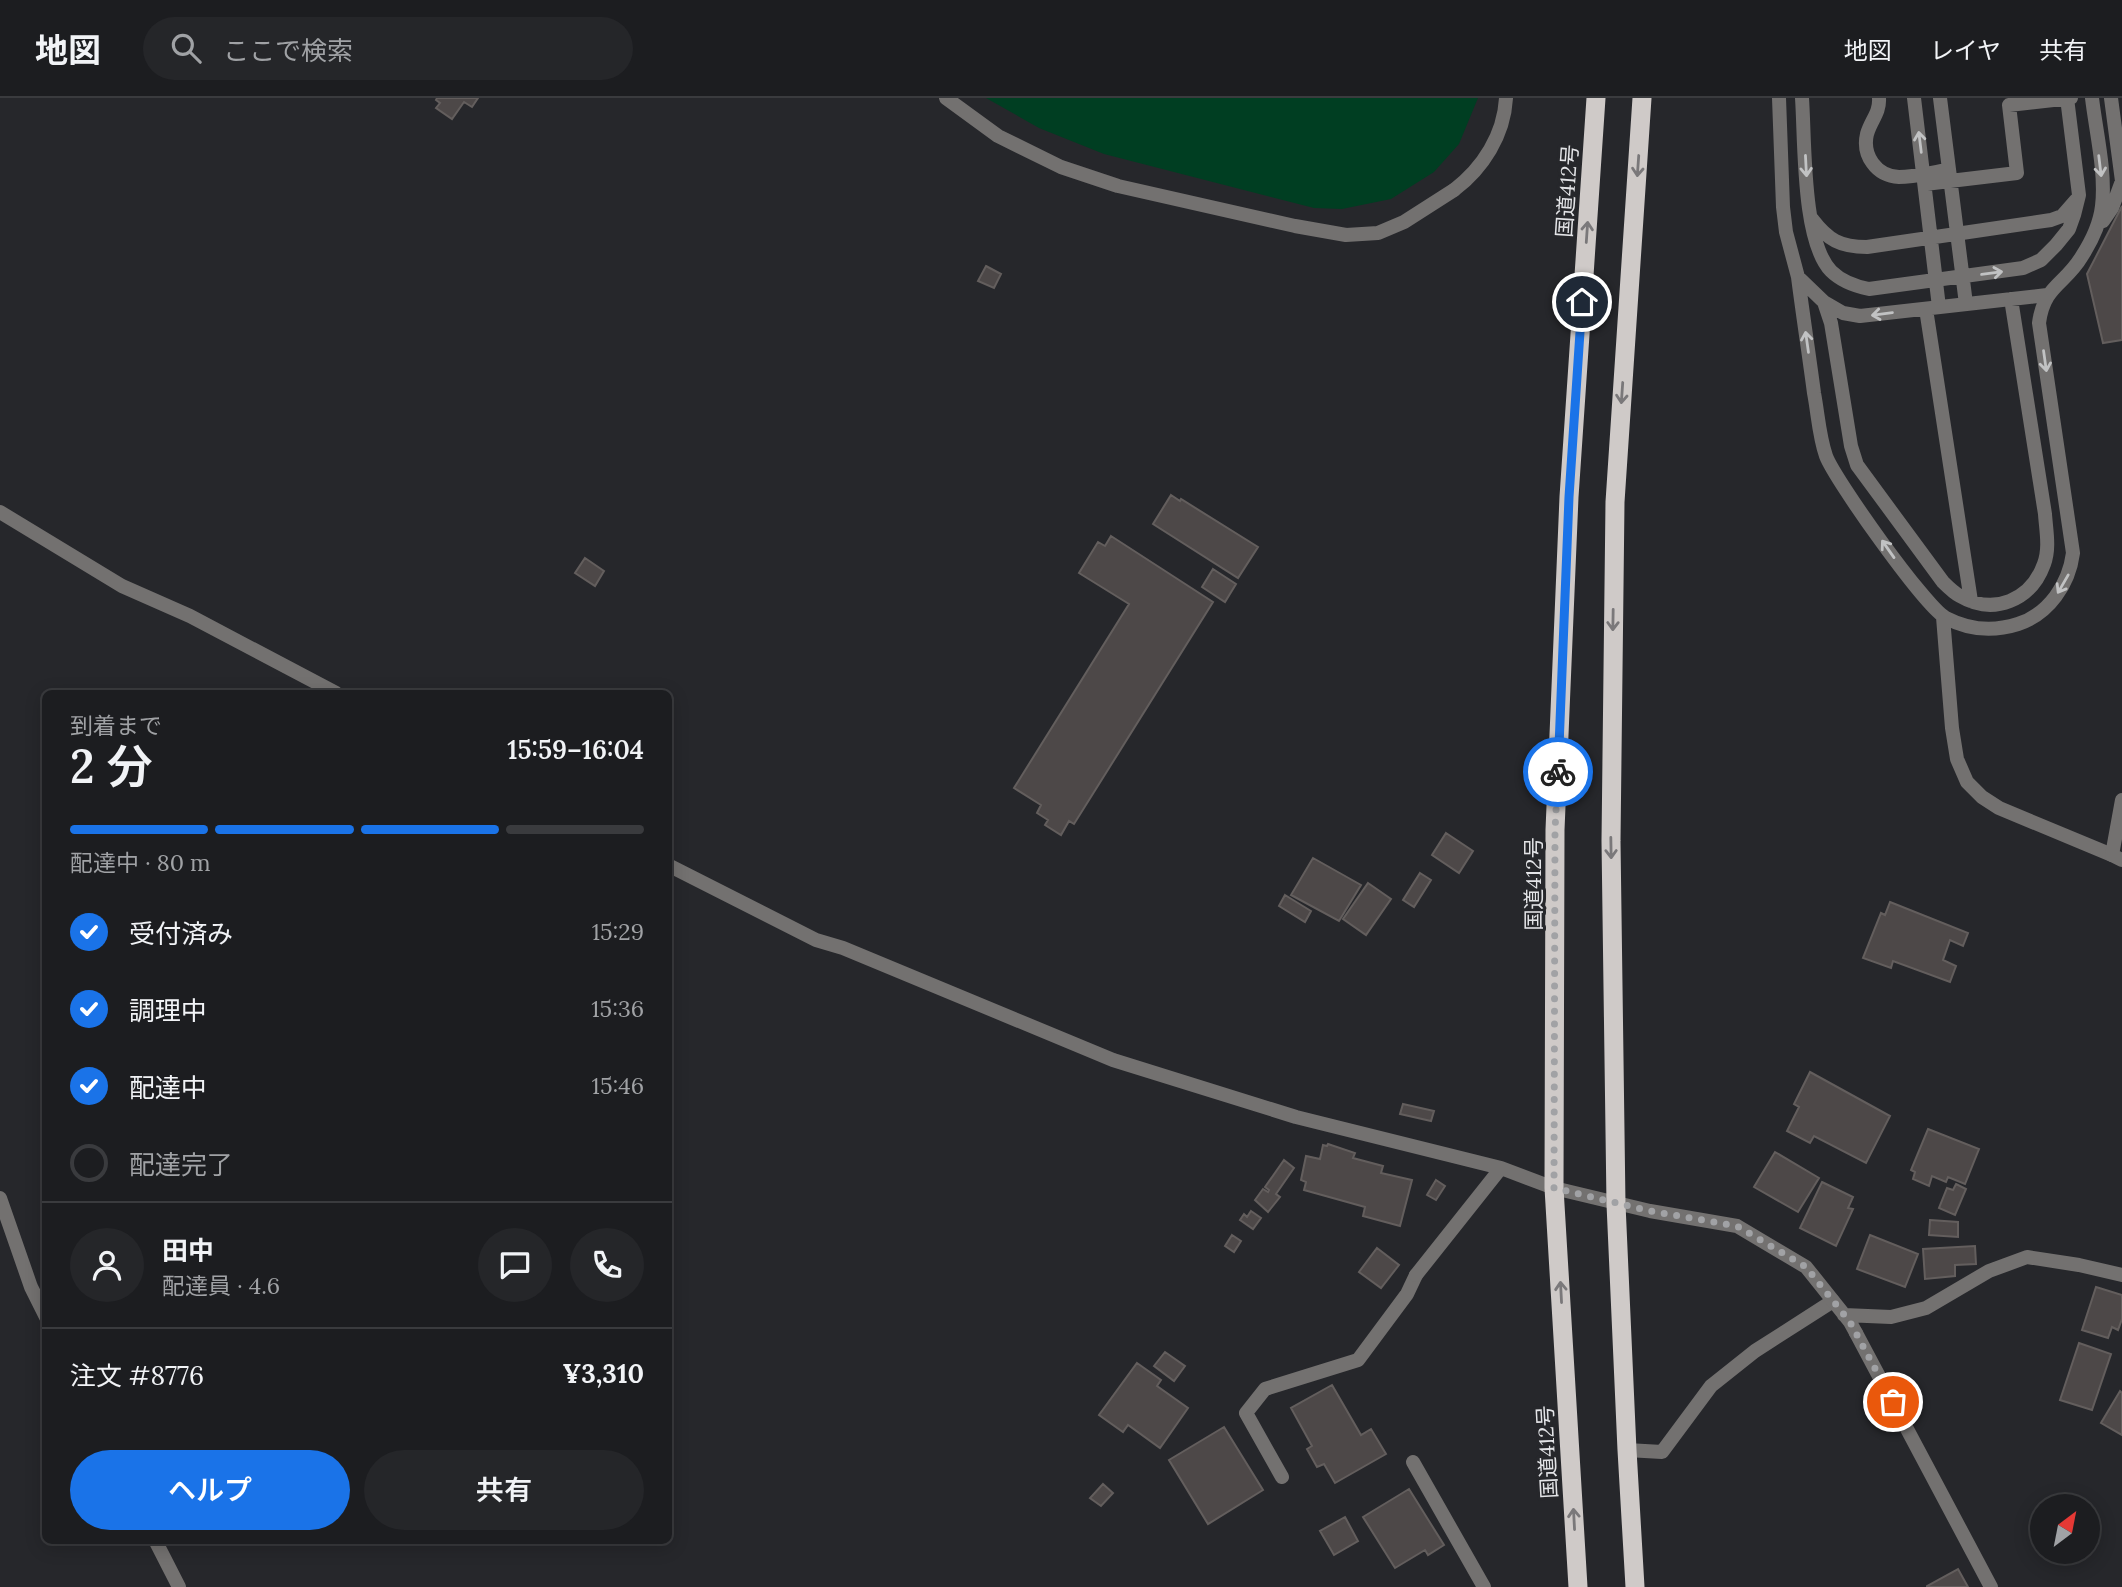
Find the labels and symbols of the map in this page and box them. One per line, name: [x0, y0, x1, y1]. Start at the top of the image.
one-way arrow: [1913, 131, 1926, 154]
street label: 国道412号: [1550, 144, 1584, 238]
one-way arrow: [1631, 154, 1644, 177]
one-way arrow: [1800, 154, 1813, 177]
one-way arrow: [2094, 154, 2107, 177]
one-way arrow: [1581, 222, 1594, 244]
one-way arrow: [1980, 266, 2003, 279]
pin: [1552, 272, 1612, 332]
one-way arrow: [1871, 307, 1894, 320]
one-way arrow: [1800, 331, 1813, 354]
one-way arrow: [2039, 349, 2052, 372]
one-way arrow: [1615, 381, 1628, 404]
one-way arrow: [1881, 540, 1895, 559]
one-way arrow: [2056, 574, 2070, 594]
one-way arrow: [1606, 609, 1620, 632]
courier: [1523, 737, 1593, 807]
one-way arrow: [1604, 836, 1618, 859]
street label: 国道412号: [1520, 837, 1547, 931]
one-way arrow: [1554, 1281, 1567, 1304]
pin: [1863, 1372, 1923, 1432]
street label: 国道412号: [1531, 1405, 1563, 1499]
north arrow: [2030, 1494, 2100, 1564]
one-way arrow: [1567, 1508, 1580, 1531]

